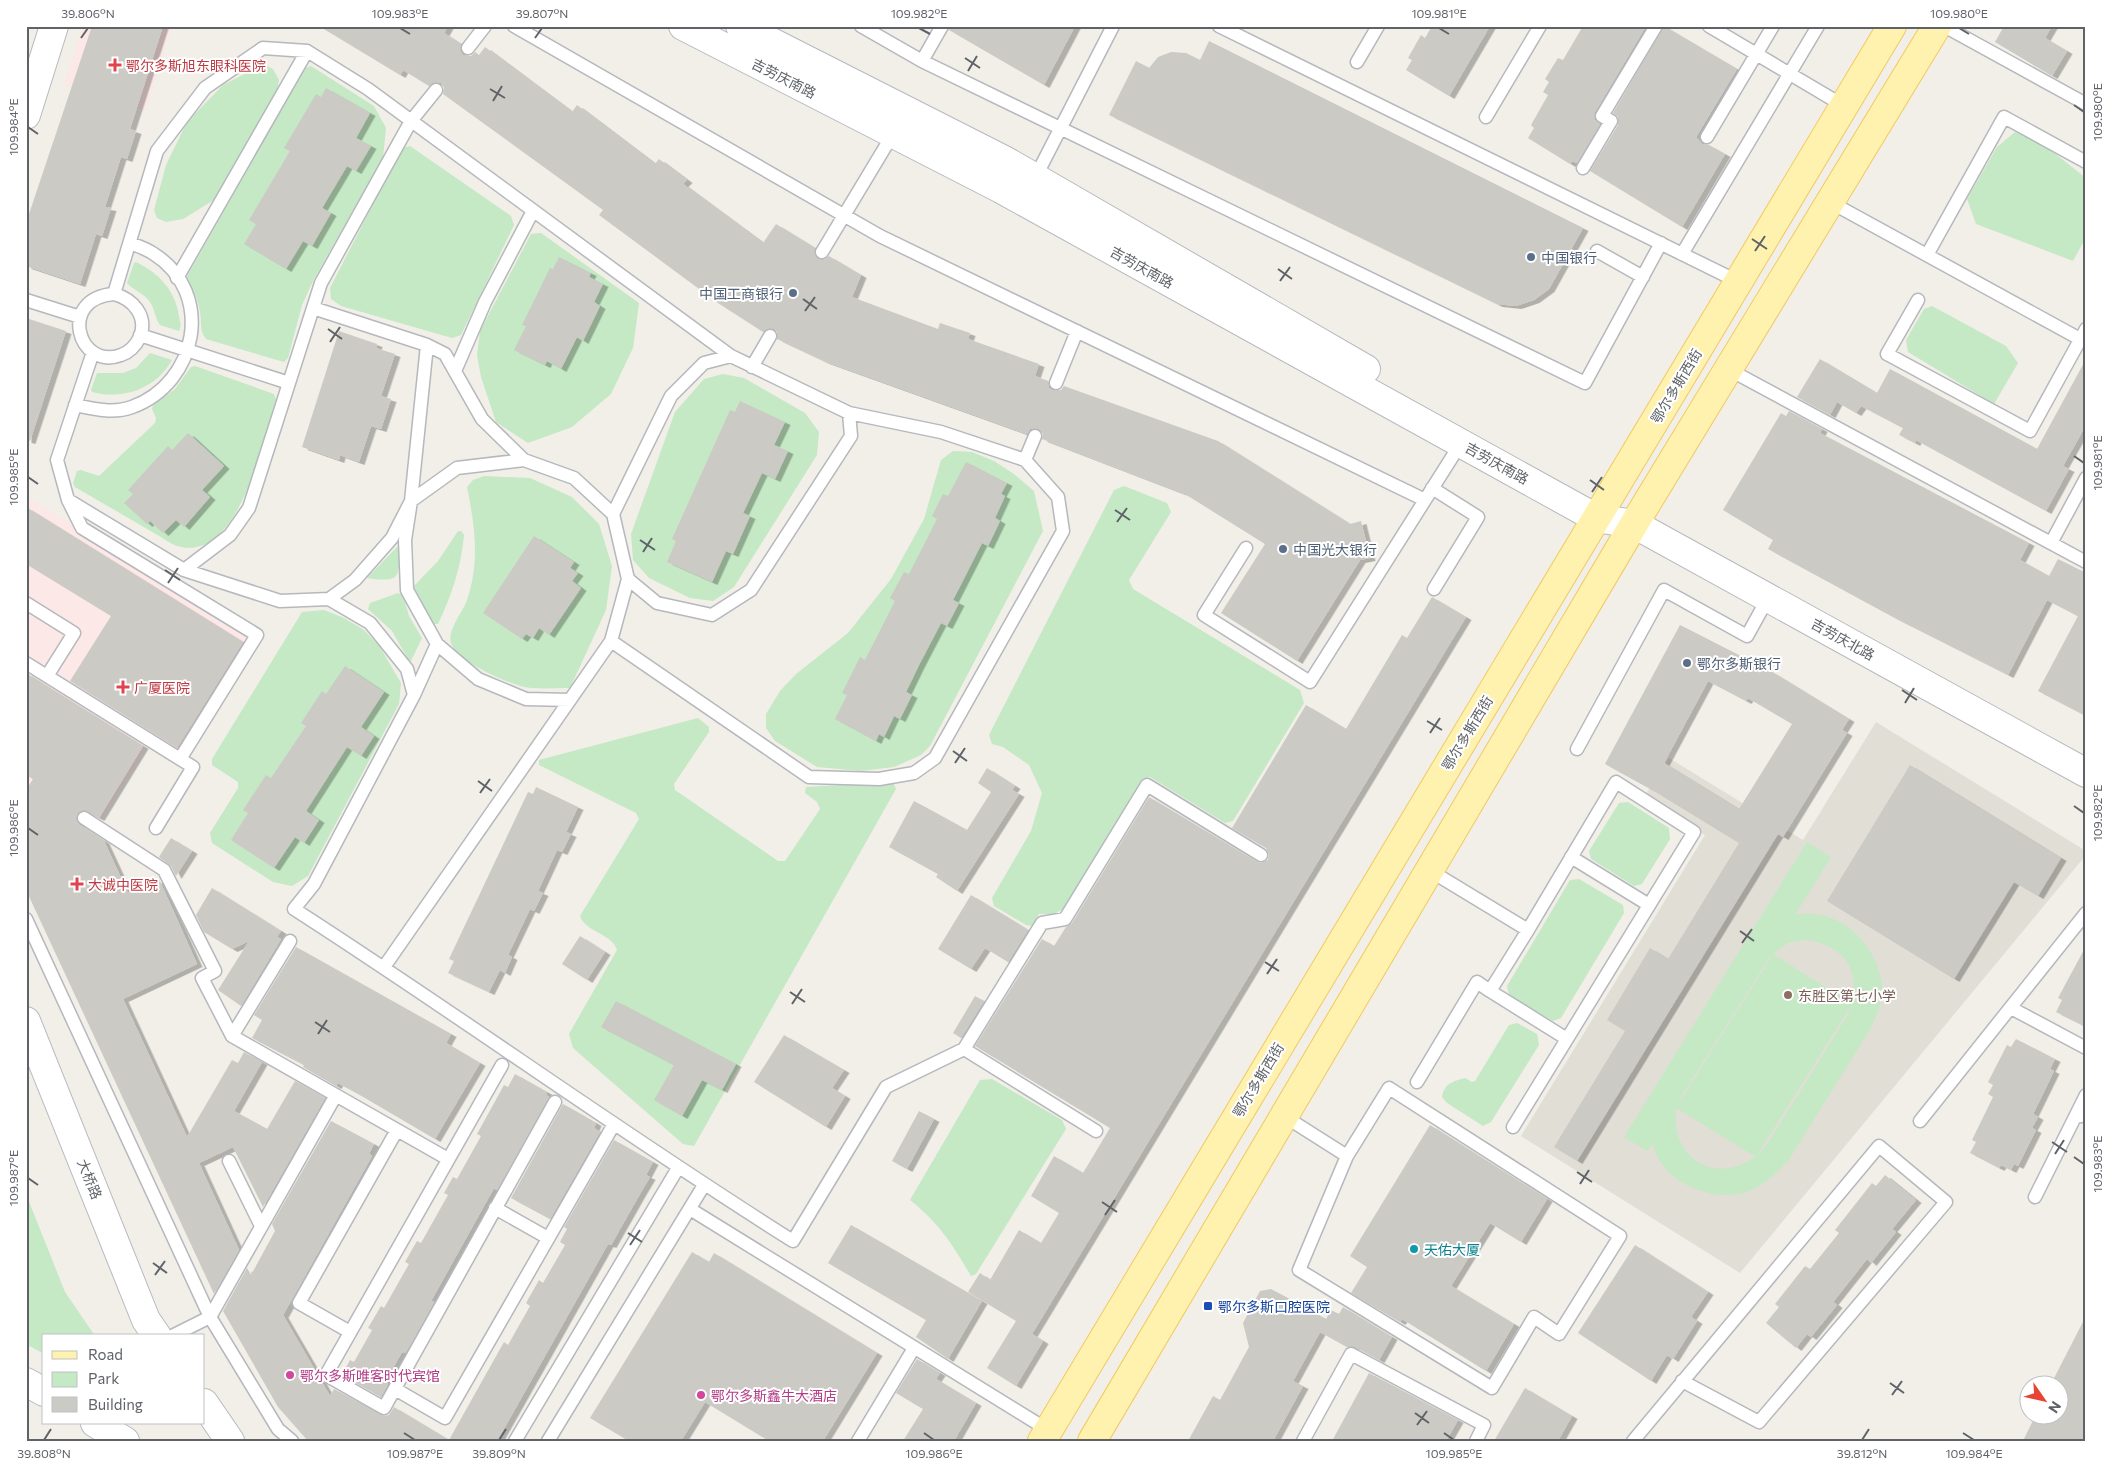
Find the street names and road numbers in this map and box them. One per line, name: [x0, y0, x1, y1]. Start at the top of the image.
street label: 吉劳庆南路: [749, 55, 819, 101]
street label: 吉劳庆南路: [1107, 243, 1177, 291]
street label: 鄂尔多斯西街: [1647, 346, 1705, 426]
street label: 吉劳庆南路: [1462, 439, 1532, 487]
street label: 吉劳庆北路: [1808, 615, 1878, 663]
street label: 鄂尔多斯西街: [1438, 693, 1496, 773]
street label: 鄂尔多斯西街: [1229, 1040, 1287, 1120]
street label: 大桥路: [74, 1156, 106, 1202]

